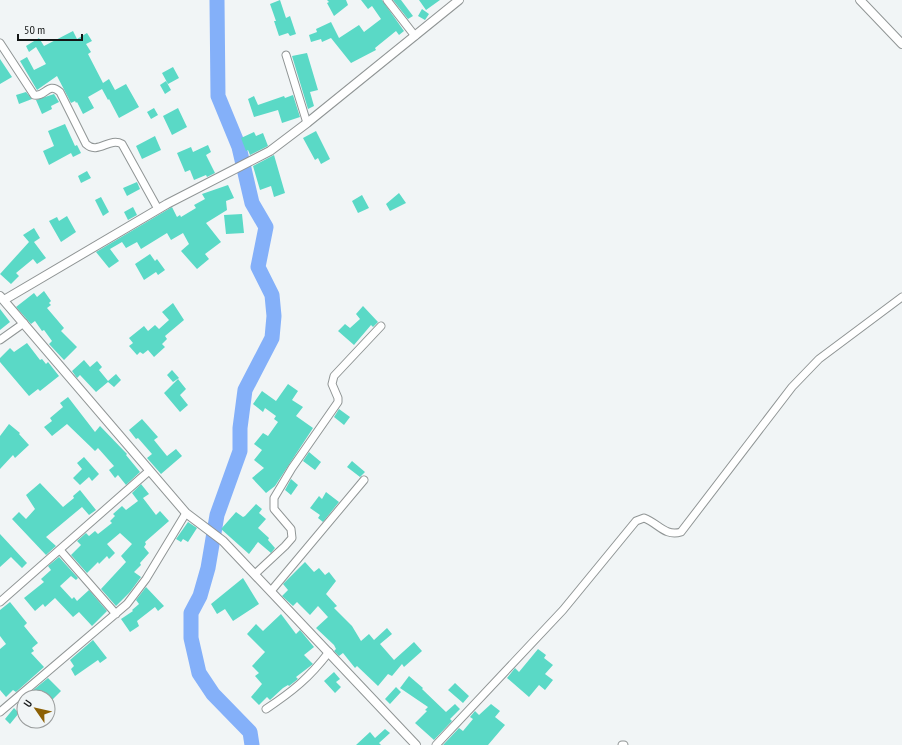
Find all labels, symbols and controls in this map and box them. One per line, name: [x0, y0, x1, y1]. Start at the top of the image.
scale bar: [18, 16, 82, 42]
text: 50 m: [24, 22, 45, 37]
north arrow: [16, 689, 56, 729]
text: U: [20, 697, 35, 710]

